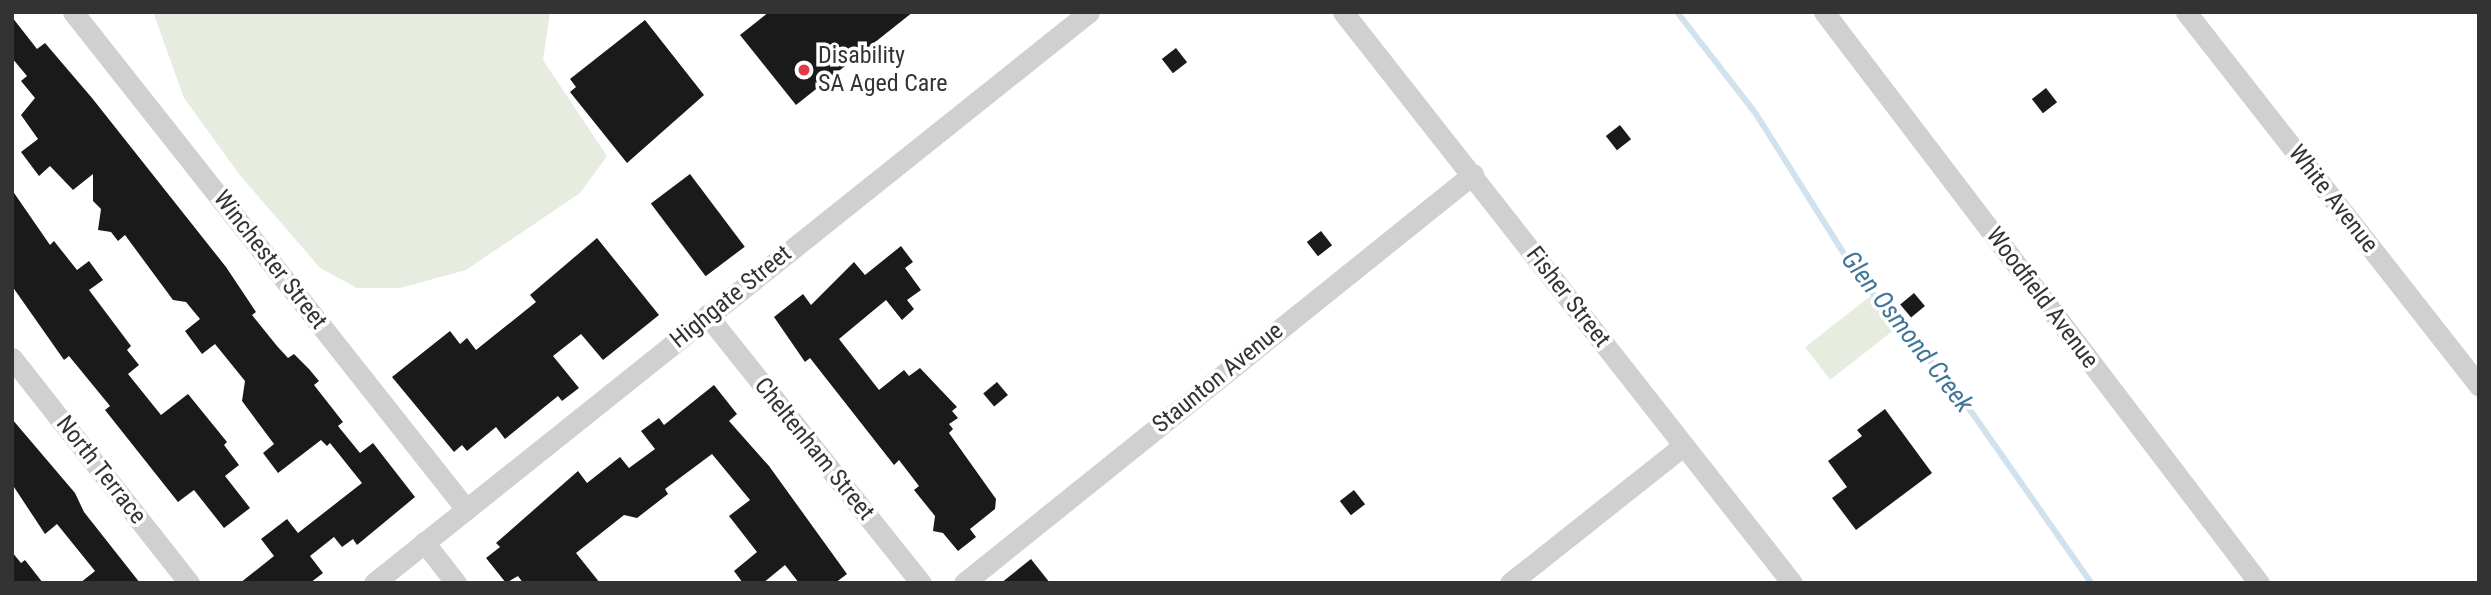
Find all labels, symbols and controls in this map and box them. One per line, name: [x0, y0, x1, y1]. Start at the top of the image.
place label: Disability SA Aged Care: [818, 42, 948, 98]
marker: Disability SA Aged Care: [796, 62, 812, 78]
street label: White Avenue: [2282, 140, 2384, 258]
street label: Winchester Street: [207, 185, 333, 335]
street label: Woodfield Avenue: [1980, 222, 2104, 374]
street label: Highgate Street: [665, 239, 797, 355]
street label: Fisher Street: [1520, 241, 1616, 353]
water label: Glen Osmond Creek: [1834, 245, 1980, 419]
street label: Staunton Avenue: [1147, 317, 1289, 439]
street label: Cheltenham Street: [748, 372, 880, 526]
street label: North Terrace: [50, 410, 152, 530]

